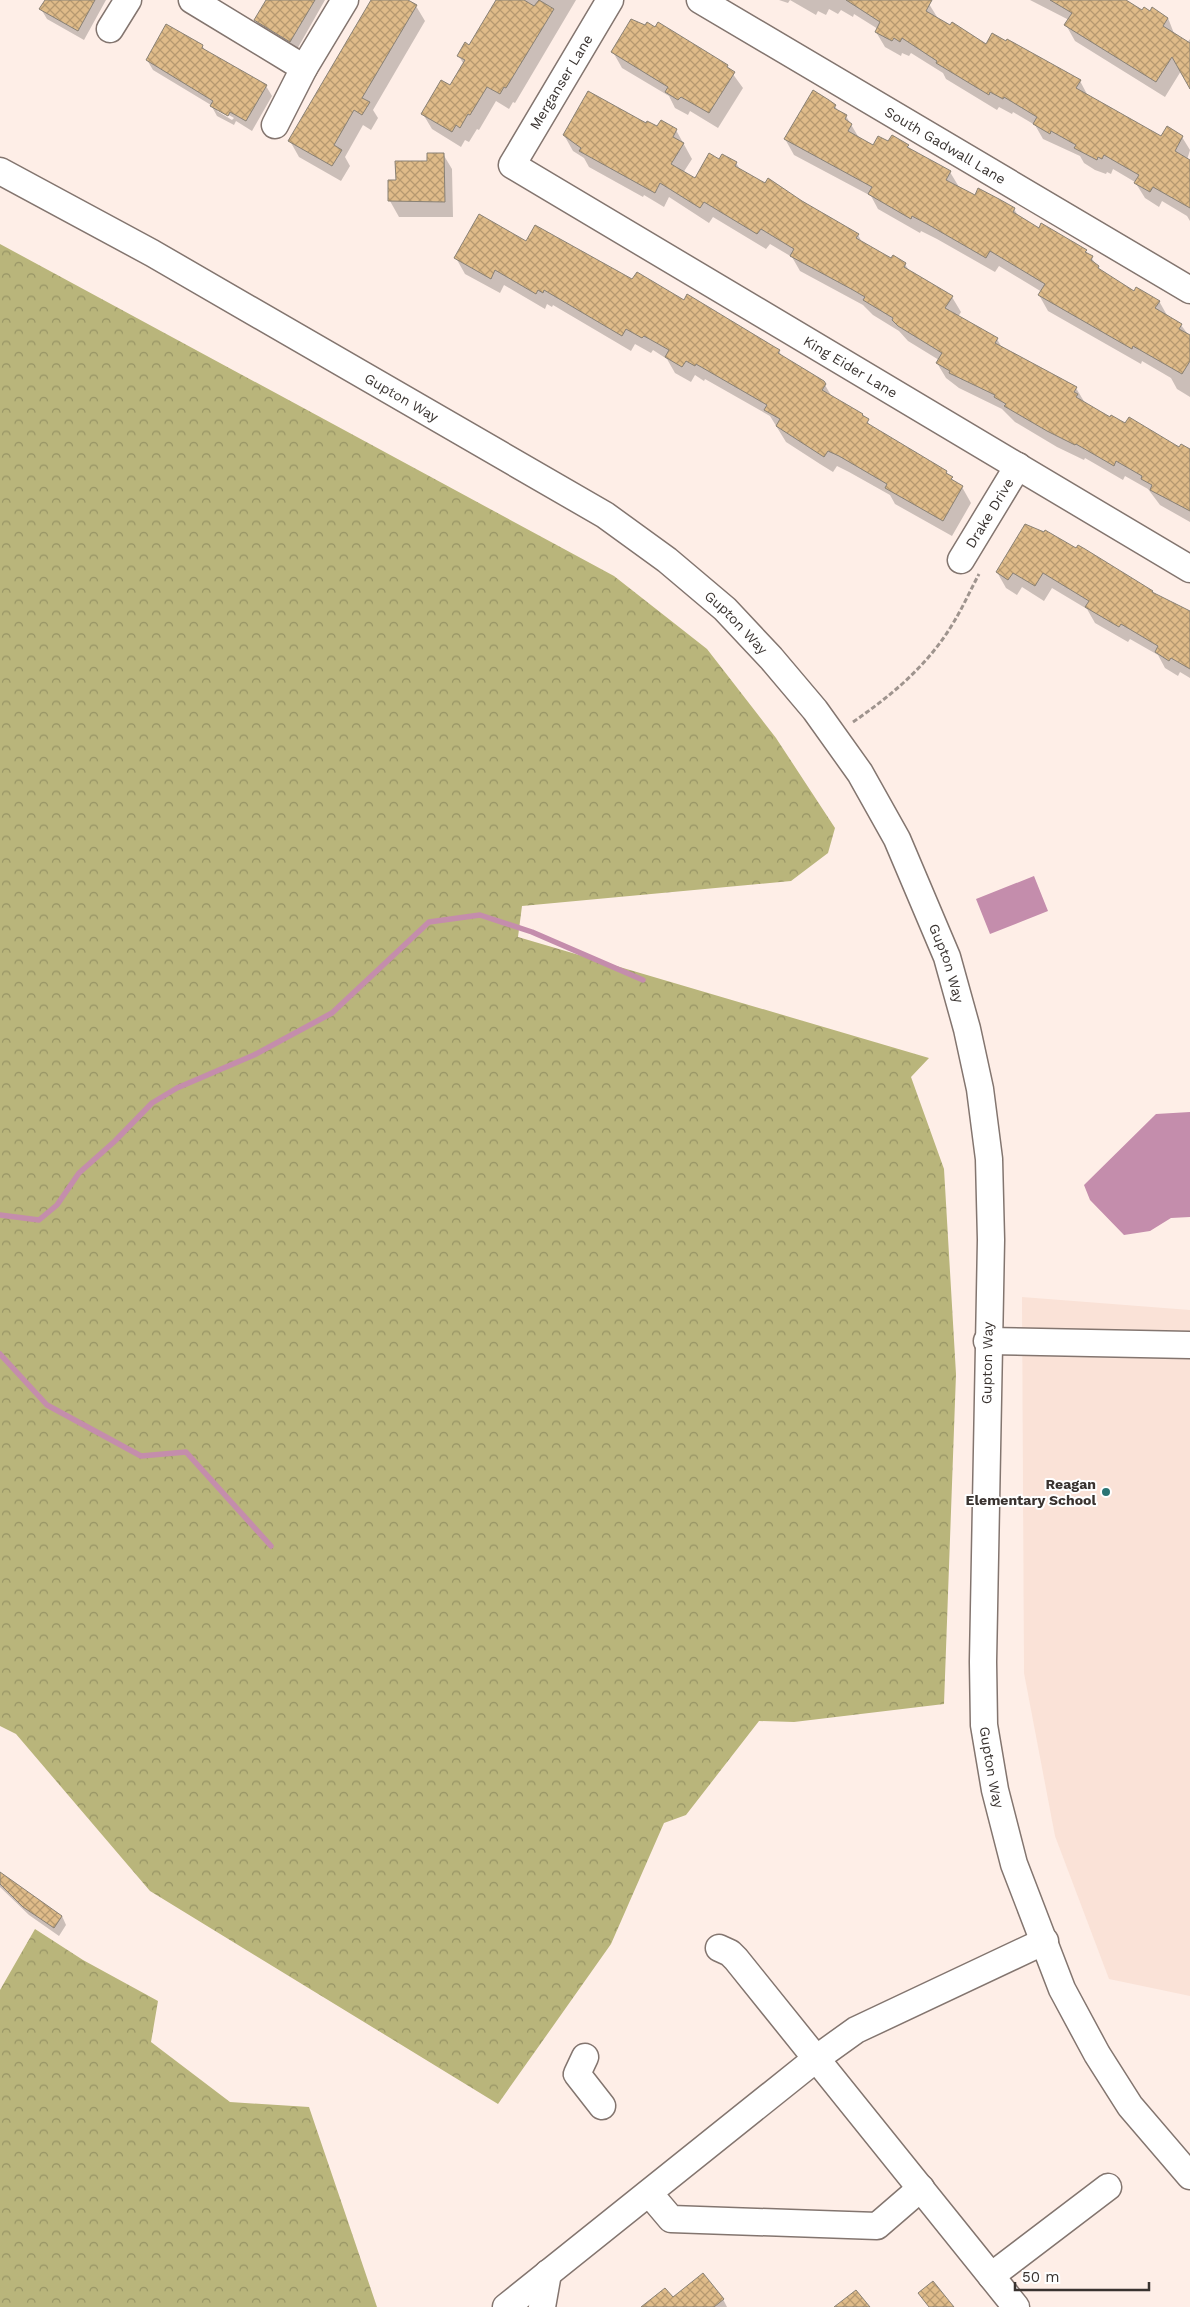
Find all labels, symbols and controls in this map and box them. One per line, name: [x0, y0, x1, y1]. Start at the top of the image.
street label: Merganser Lane: [526, 32, 596, 132]
street label: South Gadwall Lane: [882, 103, 1009, 187]
street label: King Eider Lane: [801, 333, 900, 401]
street label: Gupton Way: [362, 370, 442, 425]
street label: Drake Drive: [962, 475, 1017, 551]
street label: Gupton Way: [702, 588, 772, 658]
street label: Gupton Way: [926, 921, 968, 1005]
street label: Gupton Way: [978, 1321, 996, 1404]
place label: Reagan Elementary School: [966, 1476, 1096, 1508]
marker: Reagan Elementary School: [1100, 1486, 1112, 1498]
street label: Gupton Way: [976, 1725, 1008, 1811]
scale bar: [1015, 2260, 1149, 2292]
text: 50 m: [1022, 2268, 1059, 2286]

